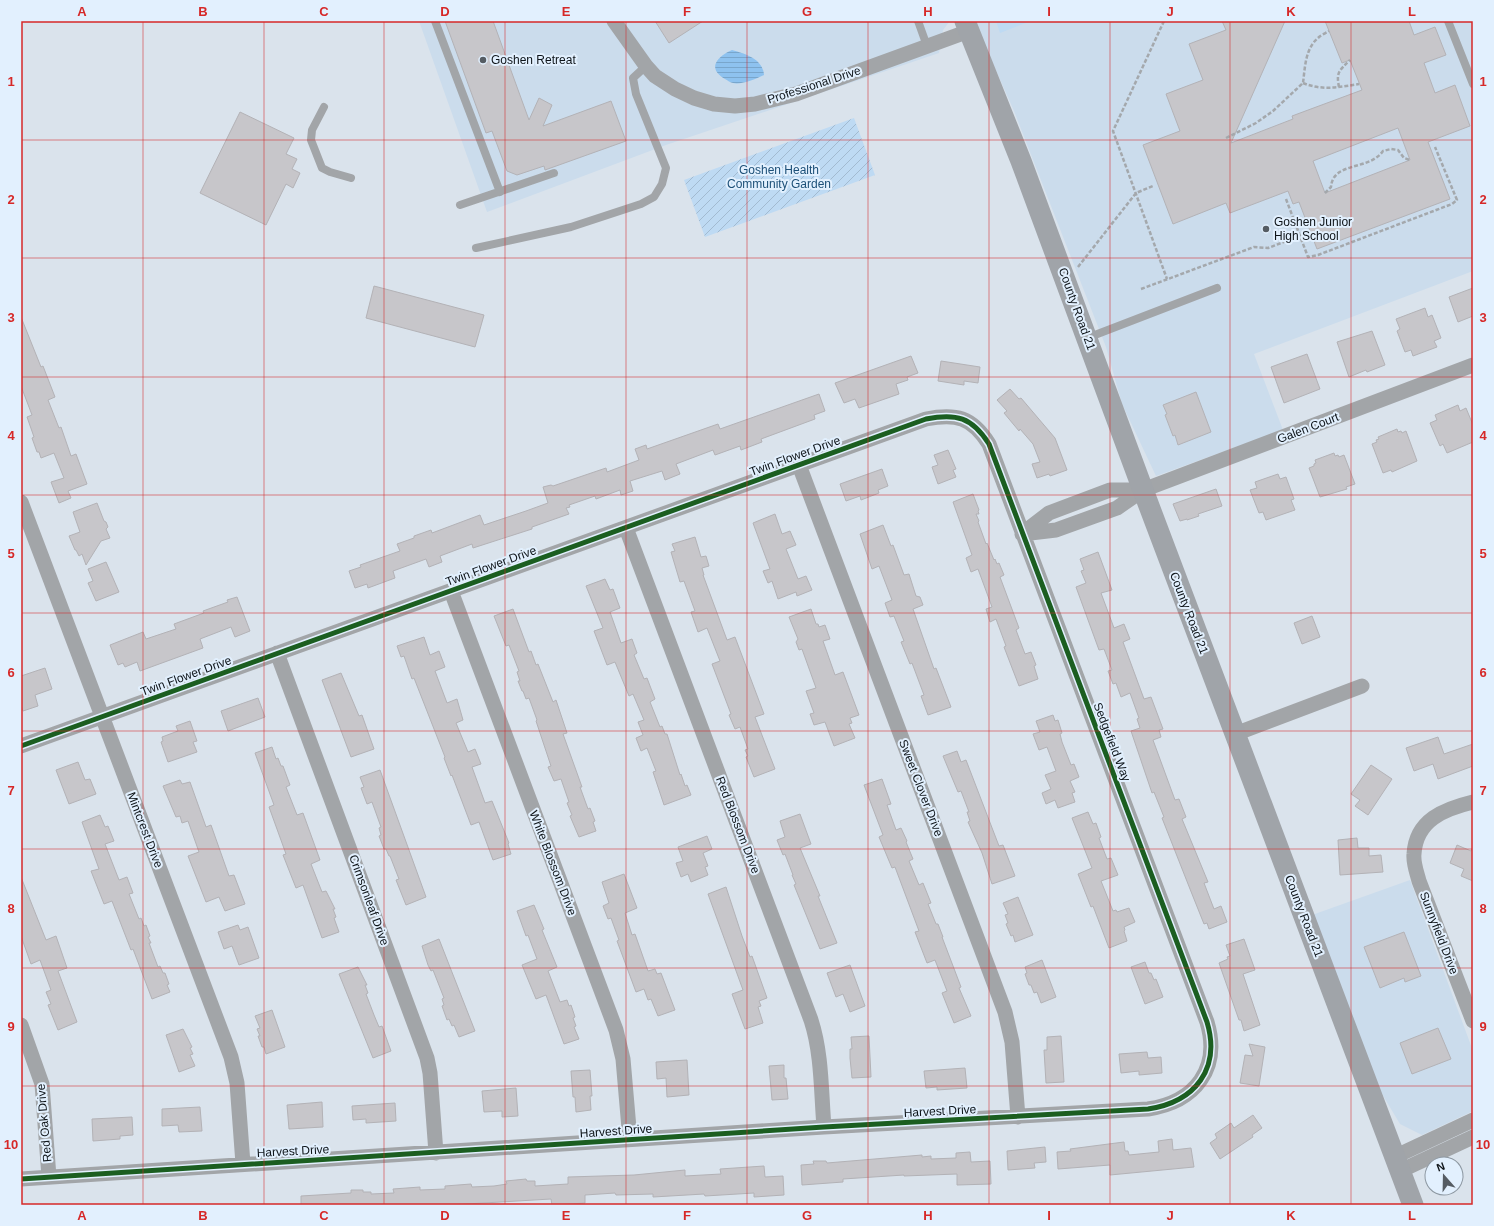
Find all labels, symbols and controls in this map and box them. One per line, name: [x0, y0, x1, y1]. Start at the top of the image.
text: A: [77, 4, 87, 19]
text: B: [198, 4, 208, 19]
text: C: [319, 4, 329, 19]
text: D: [440, 4, 450, 19]
text: E: [562, 4, 571, 19]
text: F: [683, 4, 691, 19]
text: G: [802, 4, 812, 19]
text: H: [923, 4, 933, 19]
text: I: [1047, 4, 1051, 19]
text: J: [1166, 4, 1174, 19]
text: K: [1286, 4, 1296, 19]
text: L: [1408, 4, 1416, 19]
place label: Goshen Retreat: [491, 53, 576, 67]
marker: Goshen Retreat: [478, 55, 488, 65]
street label: Professional Drive: [766, 63, 863, 107]
text: 1: [7, 74, 15, 89]
text: 1: [1479, 74, 1487, 89]
park label: Goshen Health Community Garden: [727, 163, 831, 191]
text: 2: [7, 192, 15, 207]
text: 2: [1479, 192, 1487, 207]
place label: Goshen Junior High School: [1274, 215, 1352, 243]
marker: Goshen Junior High School: [1261, 224, 1271, 234]
street label: County Road 21: [1056, 266, 1099, 352]
text: 3: [7, 310, 15, 325]
text: 3: [1479, 310, 1487, 325]
street label: Galen Court: [1275, 410, 1341, 446]
text: 4: [7, 428, 15, 443]
text: 4: [1479, 428, 1487, 443]
street label: Twin Flower Drive: [748, 433, 842, 479]
street label: Twin Flower Drive: [444, 543, 538, 589]
text: 5: [7, 546, 15, 561]
text: 5: [1479, 546, 1487, 561]
street label: County Road 21: [1167, 570, 1211, 656]
street label: Twin Flower Drive: [139, 653, 233, 699]
text: 6: [7, 665, 15, 680]
text: 6: [1479, 665, 1487, 680]
street label: Sedgefield Way: [1090, 700, 1134, 784]
street label: Sweet Clover Drive: [896, 738, 946, 839]
street label: Red Blossom Drive: [713, 775, 763, 876]
text: 7: [7, 783, 15, 798]
text: 7: [1479, 783, 1487, 798]
street label: Mintcrest Drive: [124, 790, 166, 870]
street label: White Blossom Drive: [527, 809, 580, 918]
street label: Crimsonleaf Drive: [346, 853, 392, 948]
street label: County Road 21: [1282, 873, 1326, 959]
street label: Sunnyfield Drive: [1417, 890, 1461, 977]
text: 8: [7, 901, 15, 916]
text: 8: [1479, 901, 1487, 916]
text: 9: [7, 1019, 15, 1034]
text: 9: [1479, 1019, 1487, 1034]
street label: Red Oak Drive: [34, 1083, 54, 1163]
street label: Harvest Drive: [903, 1102, 977, 1120]
street label: Harvest Drive: [579, 1121, 653, 1141]
text: 10: [4, 1137, 18, 1152]
text: 10: [1476, 1137, 1490, 1152]
street label: Harvest Drive: [256, 1142, 330, 1160]
north arrow: [1424, 1156, 1464, 1196]
text: N: [1435, 1160, 1446, 1174]
text: A: [77, 1208, 87, 1223]
text: B: [198, 1208, 208, 1223]
text: C: [319, 1208, 329, 1223]
text: D: [440, 1208, 450, 1223]
text: E: [562, 1208, 571, 1223]
text: F: [683, 1208, 691, 1223]
text: G: [802, 1208, 812, 1223]
text: H: [923, 1208, 933, 1223]
text: I: [1047, 1208, 1051, 1223]
text: J: [1166, 1208, 1174, 1223]
text: K: [1286, 1208, 1296, 1223]
text: L: [1408, 1208, 1416, 1223]

